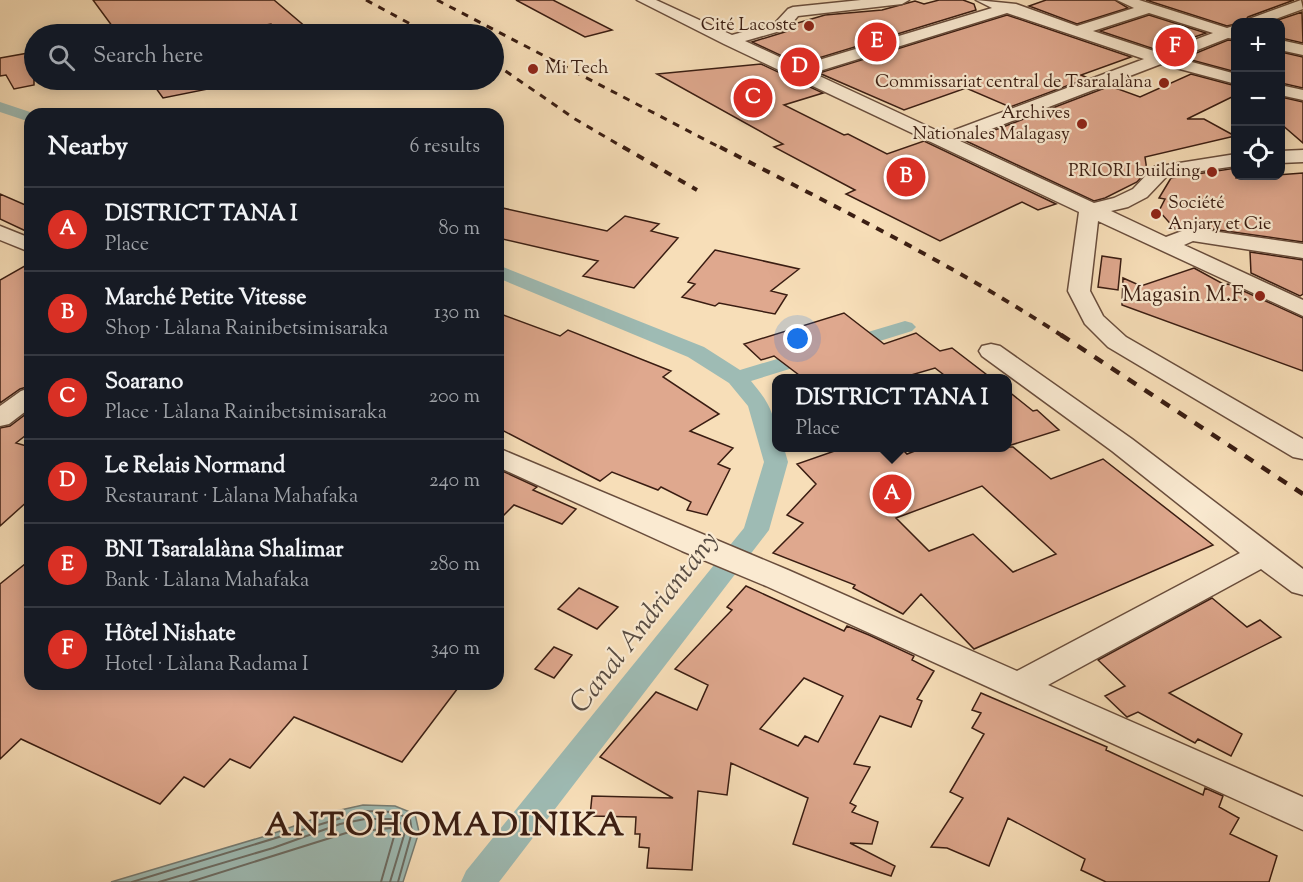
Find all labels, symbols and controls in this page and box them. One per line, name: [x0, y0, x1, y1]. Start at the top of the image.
place label: Cité Lacoste: [701, 13, 797, 39]
map controls: [1231, 18, 1285, 180]
button: +: [1231, 18, 1285, 72]
marker: Cité Lacoste: [802, 19, 816, 33]
pin: E: [858, 20, 896, 64]
search box: [24, 24, 504, 90]
pin: F: [1156, 24, 1194, 70]
icon: search: [45, 41, 78, 74]
text: Search here: [93, 41, 203, 73]
pin: D: [780, 44, 820, 90]
place label: Mi Tech: [545, 56, 609, 82]
marker: Mi Tech: [526, 62, 540, 76]
place label: Commissariat central de Tsaralalàna: [875, 70, 1152, 96]
button: −: [1231, 72, 1285, 126]
pin: C: [734, 76, 772, 120]
marker: Commissariat central de Tsaralalàna: [1157, 76, 1171, 90]
place label: Archives Nationales Malagasy: [912, 101, 1070, 148]
marker: Archives Nationales Malagasy: [1075, 117, 1089, 131]
button: locate: [1231, 126, 1285, 180]
text: Nearby: [48, 129, 128, 166]
text: 6 results: [410, 133, 480, 162]
pin: B: [886, 154, 926, 200]
place label: PRIORI building: [1068, 159, 1200, 185]
marker: PRIORI building: [1205, 165, 1219, 179]
place label: Société Anjary et Cie: [1168, 191, 1272, 238]
text: DISTRICT TANA I: [105, 199, 298, 231]
marker: Société Anjary et Cie: [1149, 207, 1163, 221]
text: A: [59, 215, 76, 244]
text: 80 m: [439, 215, 480, 244]
text: Place: [105, 231, 149, 260]
place label: Magasin M.F.: [1122, 280, 1248, 312]
text: Marché Petite Vitesse: [105, 283, 306, 315]
marker: Magasin M.F.: [1253, 289, 1267, 303]
text: B: [61, 299, 74, 328]
text: 130 m: [434, 299, 480, 328]
text: Shop · Làlana Rainibetsimisaraka: [105, 315, 388, 344]
your location: [783, 324, 812, 353]
text: Soarano: [105, 367, 183, 399]
popup: [772, 374, 1012, 452]
text: C: [59, 383, 76, 412]
text: 200 m: [429, 383, 480, 412]
text: DISTRICT TANA I: [796, 383, 988, 415]
text: Place · Làlana Rainibetsimisaraka: [105, 399, 387, 428]
text: Place: [796, 415, 840, 444]
text: Le Relais Normand: [105, 451, 285, 483]
text: D: [60, 467, 75, 496]
text: 240 m: [429, 467, 480, 496]
pin: A: [872, 472, 912, 516]
text: Restaurant · Làlana Mahafaka: [105, 483, 358, 512]
water label: Canal Andriantany: [561, 523, 729, 723]
text: BNI Tsaralalàna Shalimar: [105, 535, 344, 567]
text: E: [61, 551, 74, 580]
text: 280 m: [429, 551, 480, 580]
text: Bank · Làlana Mahafaka: [105, 567, 309, 596]
text: Hôtel Nishate: [105, 619, 236, 651]
text: F: [62, 635, 73, 664]
text: 340 m: [431, 635, 480, 664]
text: Hotel · Làlana Radama I: [105, 651, 309, 680]
district label: ANTOHOMADINIKA: [264, 803, 626, 851]

